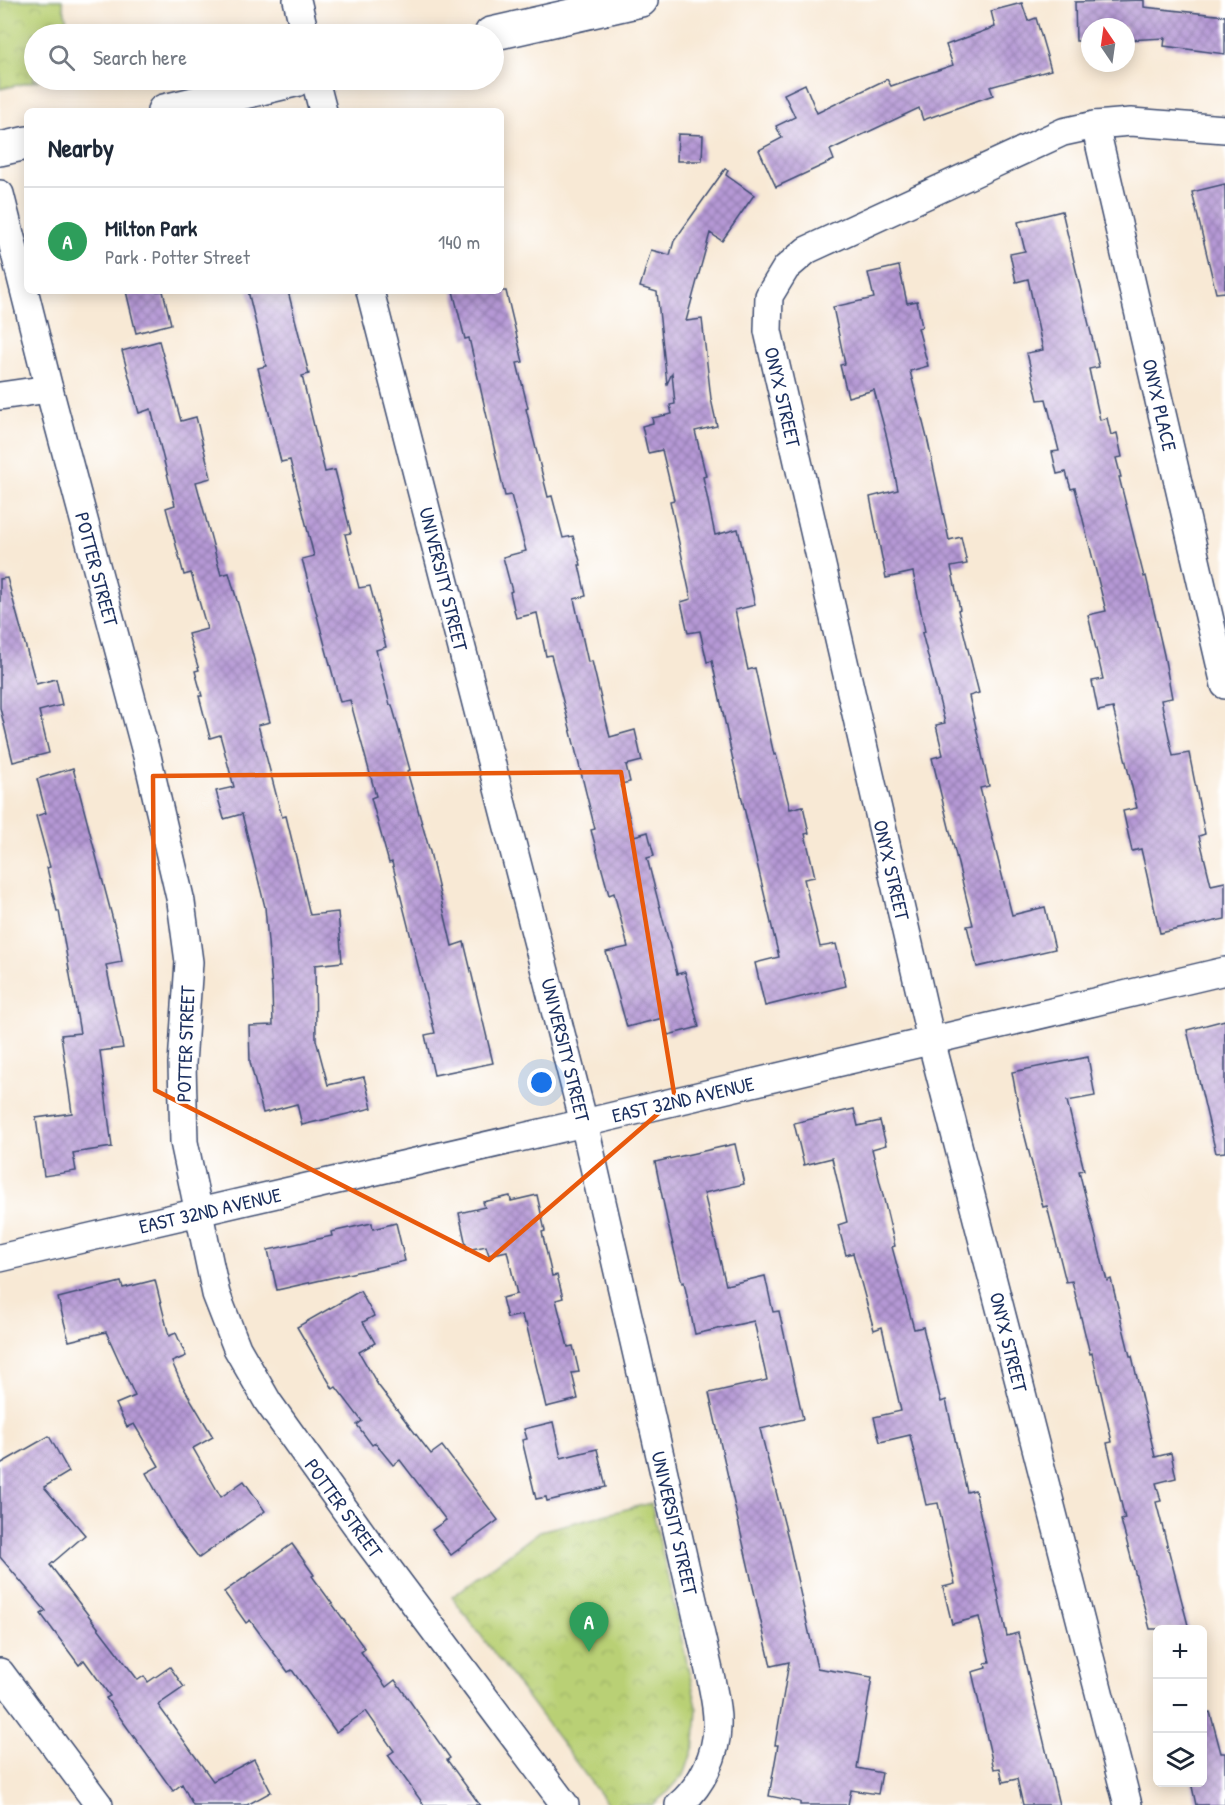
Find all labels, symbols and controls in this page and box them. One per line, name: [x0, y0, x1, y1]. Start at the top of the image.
north arrow: [1081, 18, 1135, 72]
search box: [24, 24, 504, 90]
icon: search: [45, 41, 78, 74]
text: Search here: [93, 42, 187, 72]
text: Nearby: [48, 130, 114, 165]
text: Milton Park: [105, 213, 197, 243]
text: A: [63, 228, 72, 255]
text: 140 m: [438, 228, 480, 255]
text: Park · Potter Street: [105, 243, 250, 270]
street label: ONYX STREET: [758, 344, 808, 450]
street label: ONYX PLACE: [1136, 356, 1184, 454]
street label: UNIVERSITY STREET: [413, 504, 475, 654]
street label: POTTER STREET: [69, 509, 125, 629]
street label: ONYX STREET: [867, 817, 917, 923]
street label: UNIVERSITY STREET: [535, 975, 597, 1125]
street label: POTTER STREET: [169, 985, 201, 1103]
your location: [527, 1068, 556, 1097]
street label: EAST 32ND AVENUE: [609, 1069, 757, 1128]
street label: EAST 32ND AVENUE: [136, 1180, 284, 1239]
street label: ONYX STREET: [984, 1289, 1035, 1395]
street label: UNIVERSITY STREET: [645, 1448, 705, 1598]
street label: POTTER STREET: [299, 1453, 390, 1564]
pin: A: [570, 1602, 608, 1652]
map controls: [1153, 1625, 1207, 1787]
button: +: [1153, 1625, 1207, 1679]
button: −: [1153, 1679, 1207, 1733]
button: layers: [1153, 1733, 1207, 1787]

